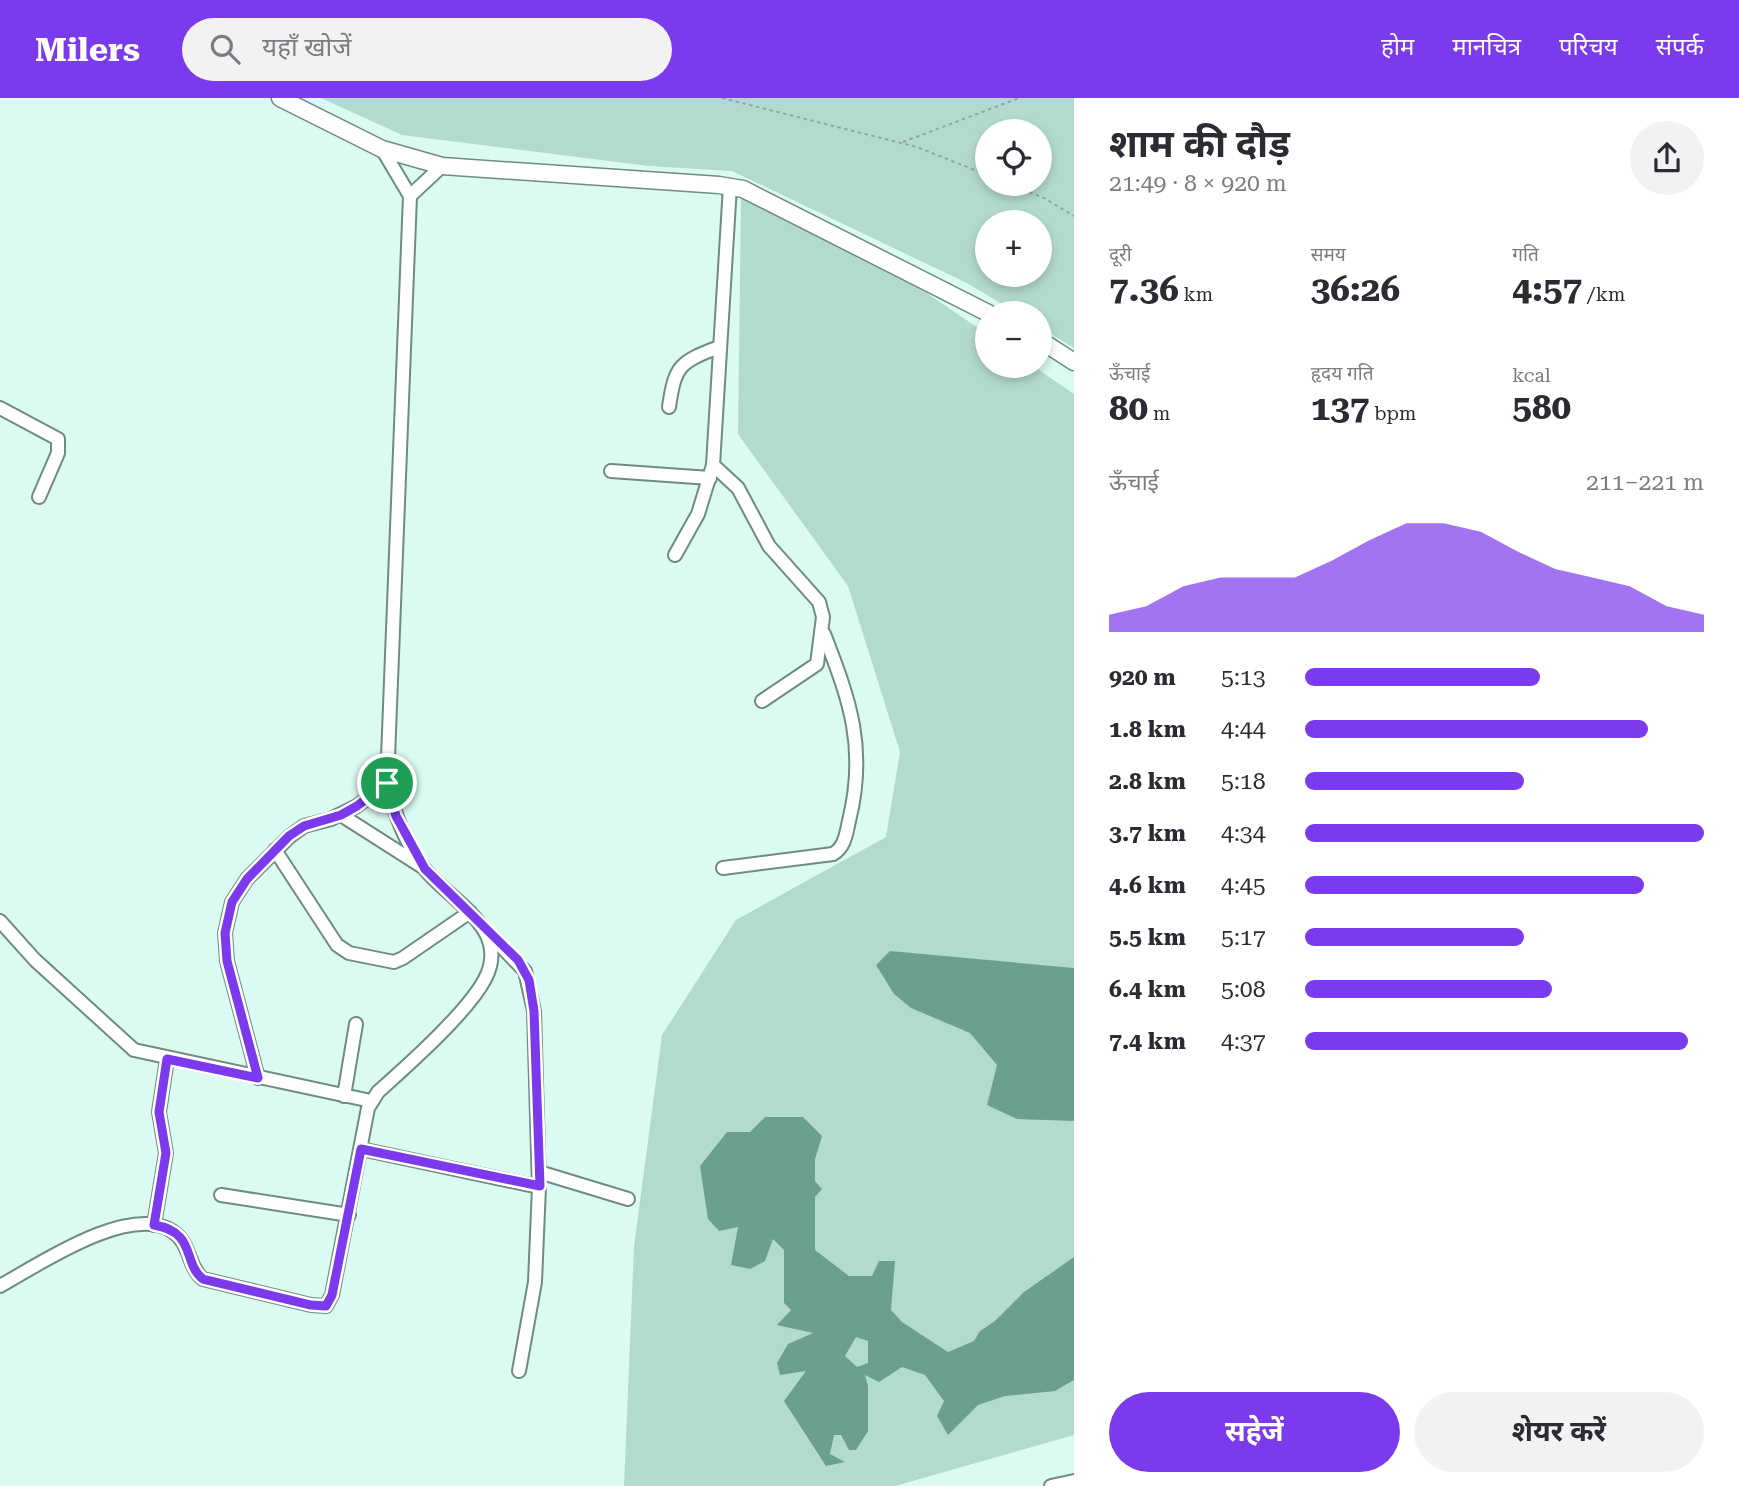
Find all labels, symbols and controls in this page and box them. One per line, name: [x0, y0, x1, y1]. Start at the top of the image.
search box: [182, 18, 672, 81]
text: Milers: [35, 30, 140, 69]
icon: search: [206, 30, 244, 68]
text: यहाँ खोजें: [262, 32, 352, 62]
text: होम: [1381, 33, 1414, 61]
text: मानचित्र: [1452, 33, 1521, 61]
text: परिचय: [1559, 33, 1618, 61]
text: संपर्क: [1656, 33, 1704, 61]
map controls: [975, 119, 1052, 378]
button: locate: [975, 119, 1052, 196]
button: share: [1630, 121, 1704, 195]
text: शाम की दौड़: [1109, 122, 1290, 166]
text: 21:49 · 8 × 920 m: [1109, 170, 1287, 197]
button: +: [975, 210, 1052, 287]
text: दूरी: [1109, 243, 1132, 266]
text: समय: [1311, 243, 1346, 266]
text: गति: [1512, 243, 1539, 266]
text: 7.36: [1109, 269, 1179, 310]
text: 36:26: [1311, 269, 1400, 310]
text: 4:57: [1512, 269, 1582, 310]
text: km: [1179, 283, 1213, 306]
text: /km: [1582, 283, 1625, 306]
button: −: [975, 301, 1052, 378]
text: ऊँचाई: [1109, 362, 1150, 385]
text: हृदय गति: [1311, 362, 1373, 385]
text: kcal: [1512, 364, 1551, 387]
text: 580: [1512, 387, 1571, 428]
text: 80: [1109, 388, 1148, 429]
text: 137: [1311, 388, 1369, 429]
text: m: [1148, 402, 1170, 425]
text: bpm: [1369, 402, 1416, 425]
text: ऊँचाई: [1109, 469, 1159, 496]
text: 211–221 m: [1586, 469, 1704, 496]
text: 920 m: [1109, 664, 1176, 691]
text: 5:13: [1221, 664, 1266, 691]
text: 1.8 km: [1109, 716, 1186, 743]
text: 4:44: [1221, 716, 1266, 743]
pin: [357, 753, 417, 813]
icon: arrive: [368, 764, 406, 802]
text: 2.8 km: [1109, 768, 1186, 795]
text: 5:18: [1221, 768, 1266, 795]
text: 3.7 km: [1109, 820, 1186, 847]
text: 4:34: [1221, 820, 1266, 847]
text: 4.6 km: [1109, 872, 1186, 899]
text: 4:45: [1221, 872, 1266, 899]
text: 5.5 km: [1109, 924, 1186, 951]
text: 5:17: [1221, 924, 1266, 951]
text: 6.4 km: [1109, 976, 1186, 1003]
text: 5:08: [1221, 976, 1266, 1003]
text: 7.4 km: [1109, 1028, 1186, 1055]
text: 4:37: [1221, 1028, 1266, 1055]
button: सहेजें: [1109, 1392, 1400, 1472]
button: शेयर करें: [1414, 1392, 1704, 1472]

